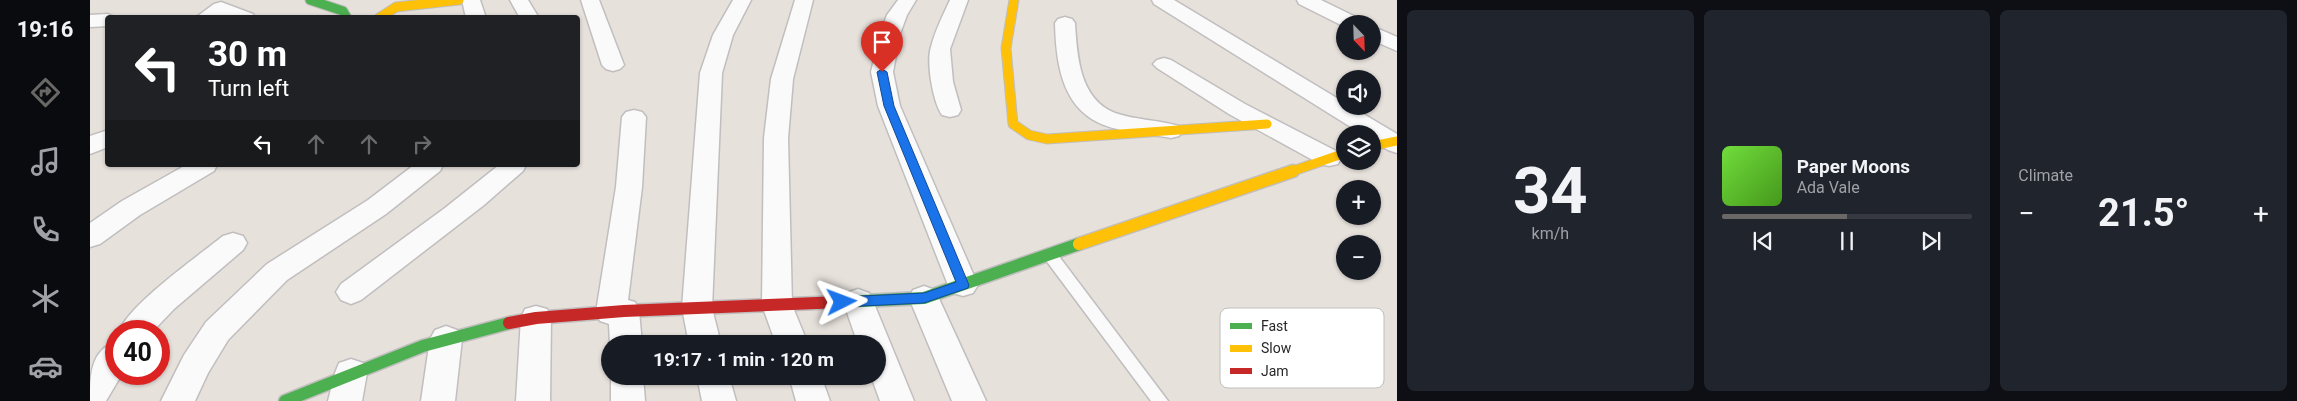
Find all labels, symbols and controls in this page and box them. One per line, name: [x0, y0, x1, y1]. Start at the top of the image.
north arrow: [1336, 15, 1381, 60]
map controls: [1336, 15, 1381, 280]
text: 19:16: [17, 17, 73, 42]
pin: [861, 21, 903, 72]
icon: arrive: [868, 28, 896, 56]
text: 30 m: [208, 34, 287, 75]
icon: left: [125, 35, 190, 100]
button: sound: [1336, 70, 1381, 115]
icon: directions: [28, 75, 63, 110]
text: Turn left: [208, 76, 289, 101]
button: layers: [1336, 125, 1381, 170]
icon: left: [249, 130, 277, 158]
icon: ahead: [302, 130, 330, 158]
icon: ahead: [355, 130, 383, 158]
icon: right: [408, 130, 436, 158]
icon: music: [28, 144, 63, 179]
text: 34: [1513, 153, 1588, 229]
text: Paper Moons: [1797, 155, 1910, 178]
text: Climate: [2018, 166, 2073, 185]
text: Ada Vale: [1797, 178, 1860, 197]
button: +: [1336, 180, 1381, 225]
text: 21.5°: [2098, 191, 2189, 235]
text: −: [2018, 197, 2034, 230]
text: +: [2253, 197, 2269, 230]
icon: phone: [28, 212, 63, 247]
text: km/h: [1532, 224, 1569, 243]
icon: previous: [1749, 227, 1777, 255]
icon: pause: [1833, 227, 1861, 255]
icon: next: [1917, 227, 1945, 255]
button: −: [1336, 235, 1381, 280]
position arrow: [815, 275, 867, 327]
icon: climate: [28, 281, 63, 316]
legend: [1220, 308, 1384, 388]
text: Fast: [1261, 318, 1288, 334]
speed limit sign: 40: [105, 320, 170, 385]
text: Slow: [1261, 340, 1292, 356]
text: 19:17 · 1 min · 120 m: [653, 348, 834, 371]
icon: car: [28, 349, 63, 384]
text: Jam: [1261, 363, 1289, 379]

